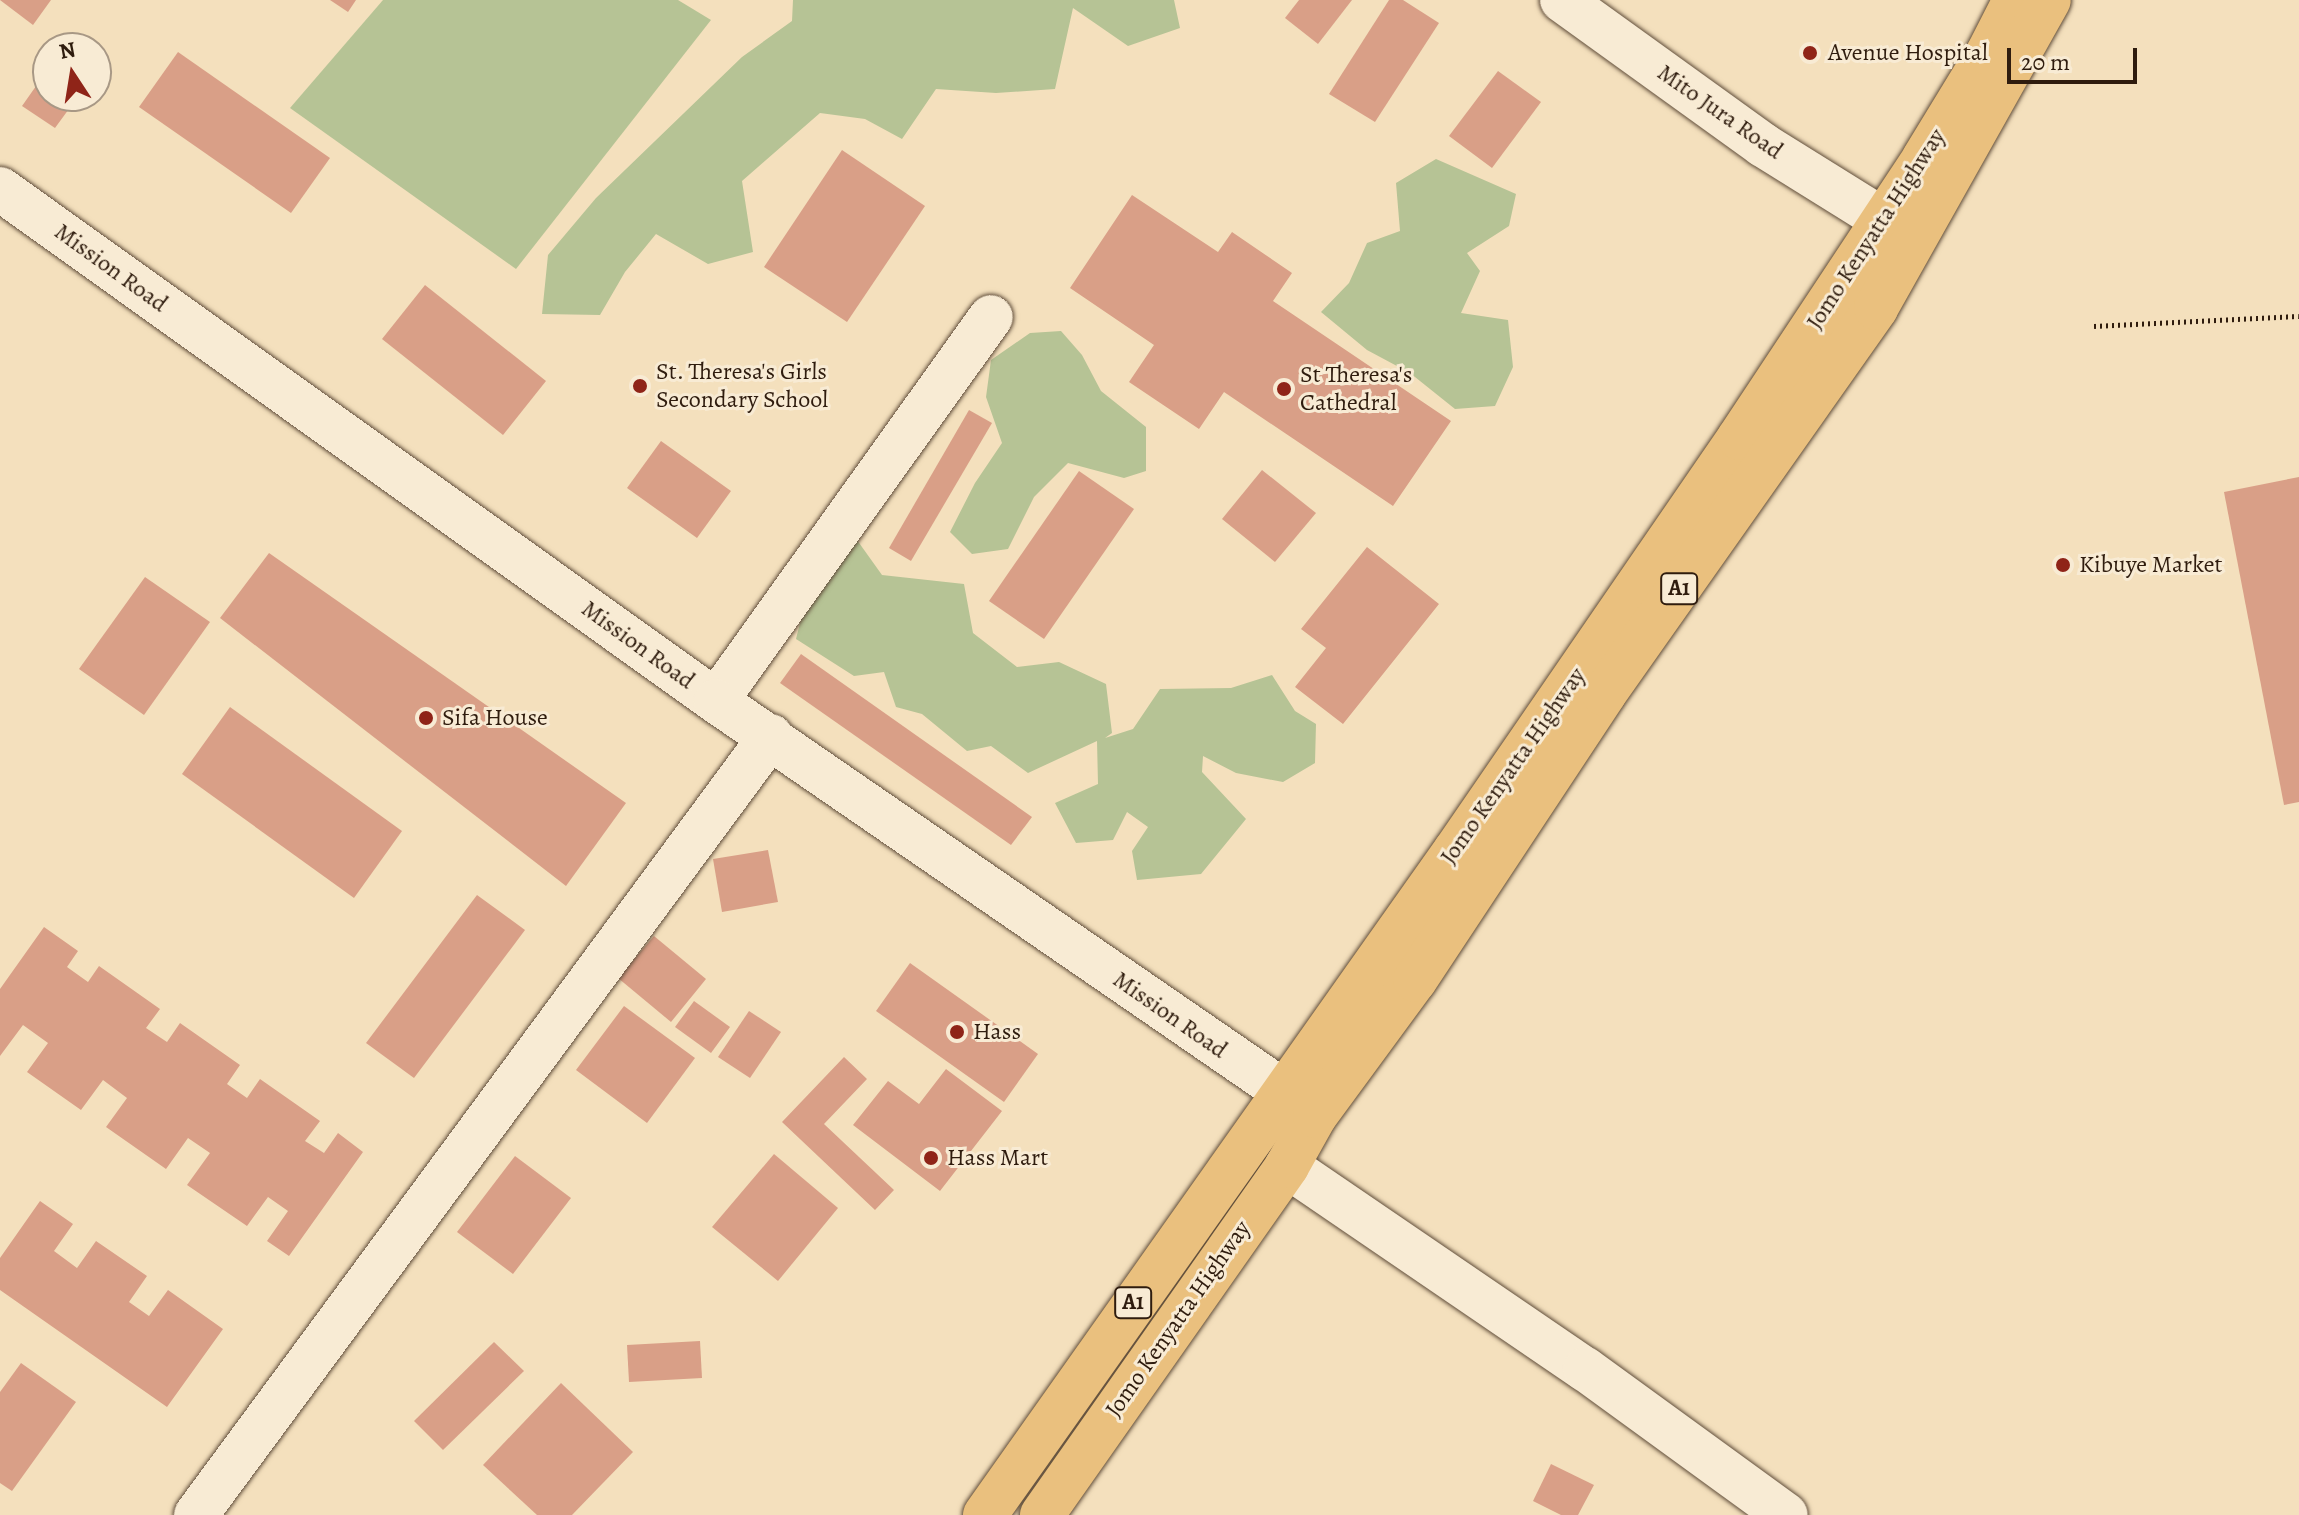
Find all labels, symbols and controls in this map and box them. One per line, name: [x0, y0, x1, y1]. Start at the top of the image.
north arrow: [32, 32, 112, 112]
scale bar: [2011, 32, 2141, 82]
text: N: [56, 34, 78, 67]
place label: Avenue Hospital: [1828, 39, 1988, 67]
marker: Avenue Hospital: [1799, 42, 1821, 64]
text: 20 m: [2021, 46, 2070, 78]
street label: Mito Jura Road: [1652, 58, 1788, 166]
street label: Jomo Kenyatta Highway: [1800, 123, 1952, 335]
street label: Mission Road: [49, 217, 173, 319]
place label: St. Theresa's Girls Secondary School: [656, 358, 828, 414]
place label: St Theresa's Cathedral: [1300, 361, 1412, 417]
marker: St. Theresa's Girls Secondary School: [631, 377, 649, 395]
marker: St Theresa's Cathedral: [1275, 380, 1293, 398]
place label: Kibuye Market: [2079, 551, 2222, 579]
marker: Kibuye Market: [2054, 556, 2072, 574]
road number: A1: [1659, 571, 1699, 607]
street label: Mission Road: [576, 594, 700, 696]
street label: Jomo Kenyatta Highway: [1434, 662, 1592, 870]
place label: Sifa House: [442, 704, 548, 732]
marker: Sifa House: [417, 709, 435, 727]
street label: Mission Road: [1107, 965, 1233, 1065]
place label: Hass: [973, 1018, 1021, 1046]
marker: Hass: [948, 1023, 966, 1041]
place label: Hass Mart: [947, 1144, 1048, 1172]
marker: Hass Mart: [922, 1149, 940, 1167]
street label: Jomo Kenyatta Highway: [1099, 1215, 1257, 1423]
road number: A1: [1113, 1285, 1153, 1321]

